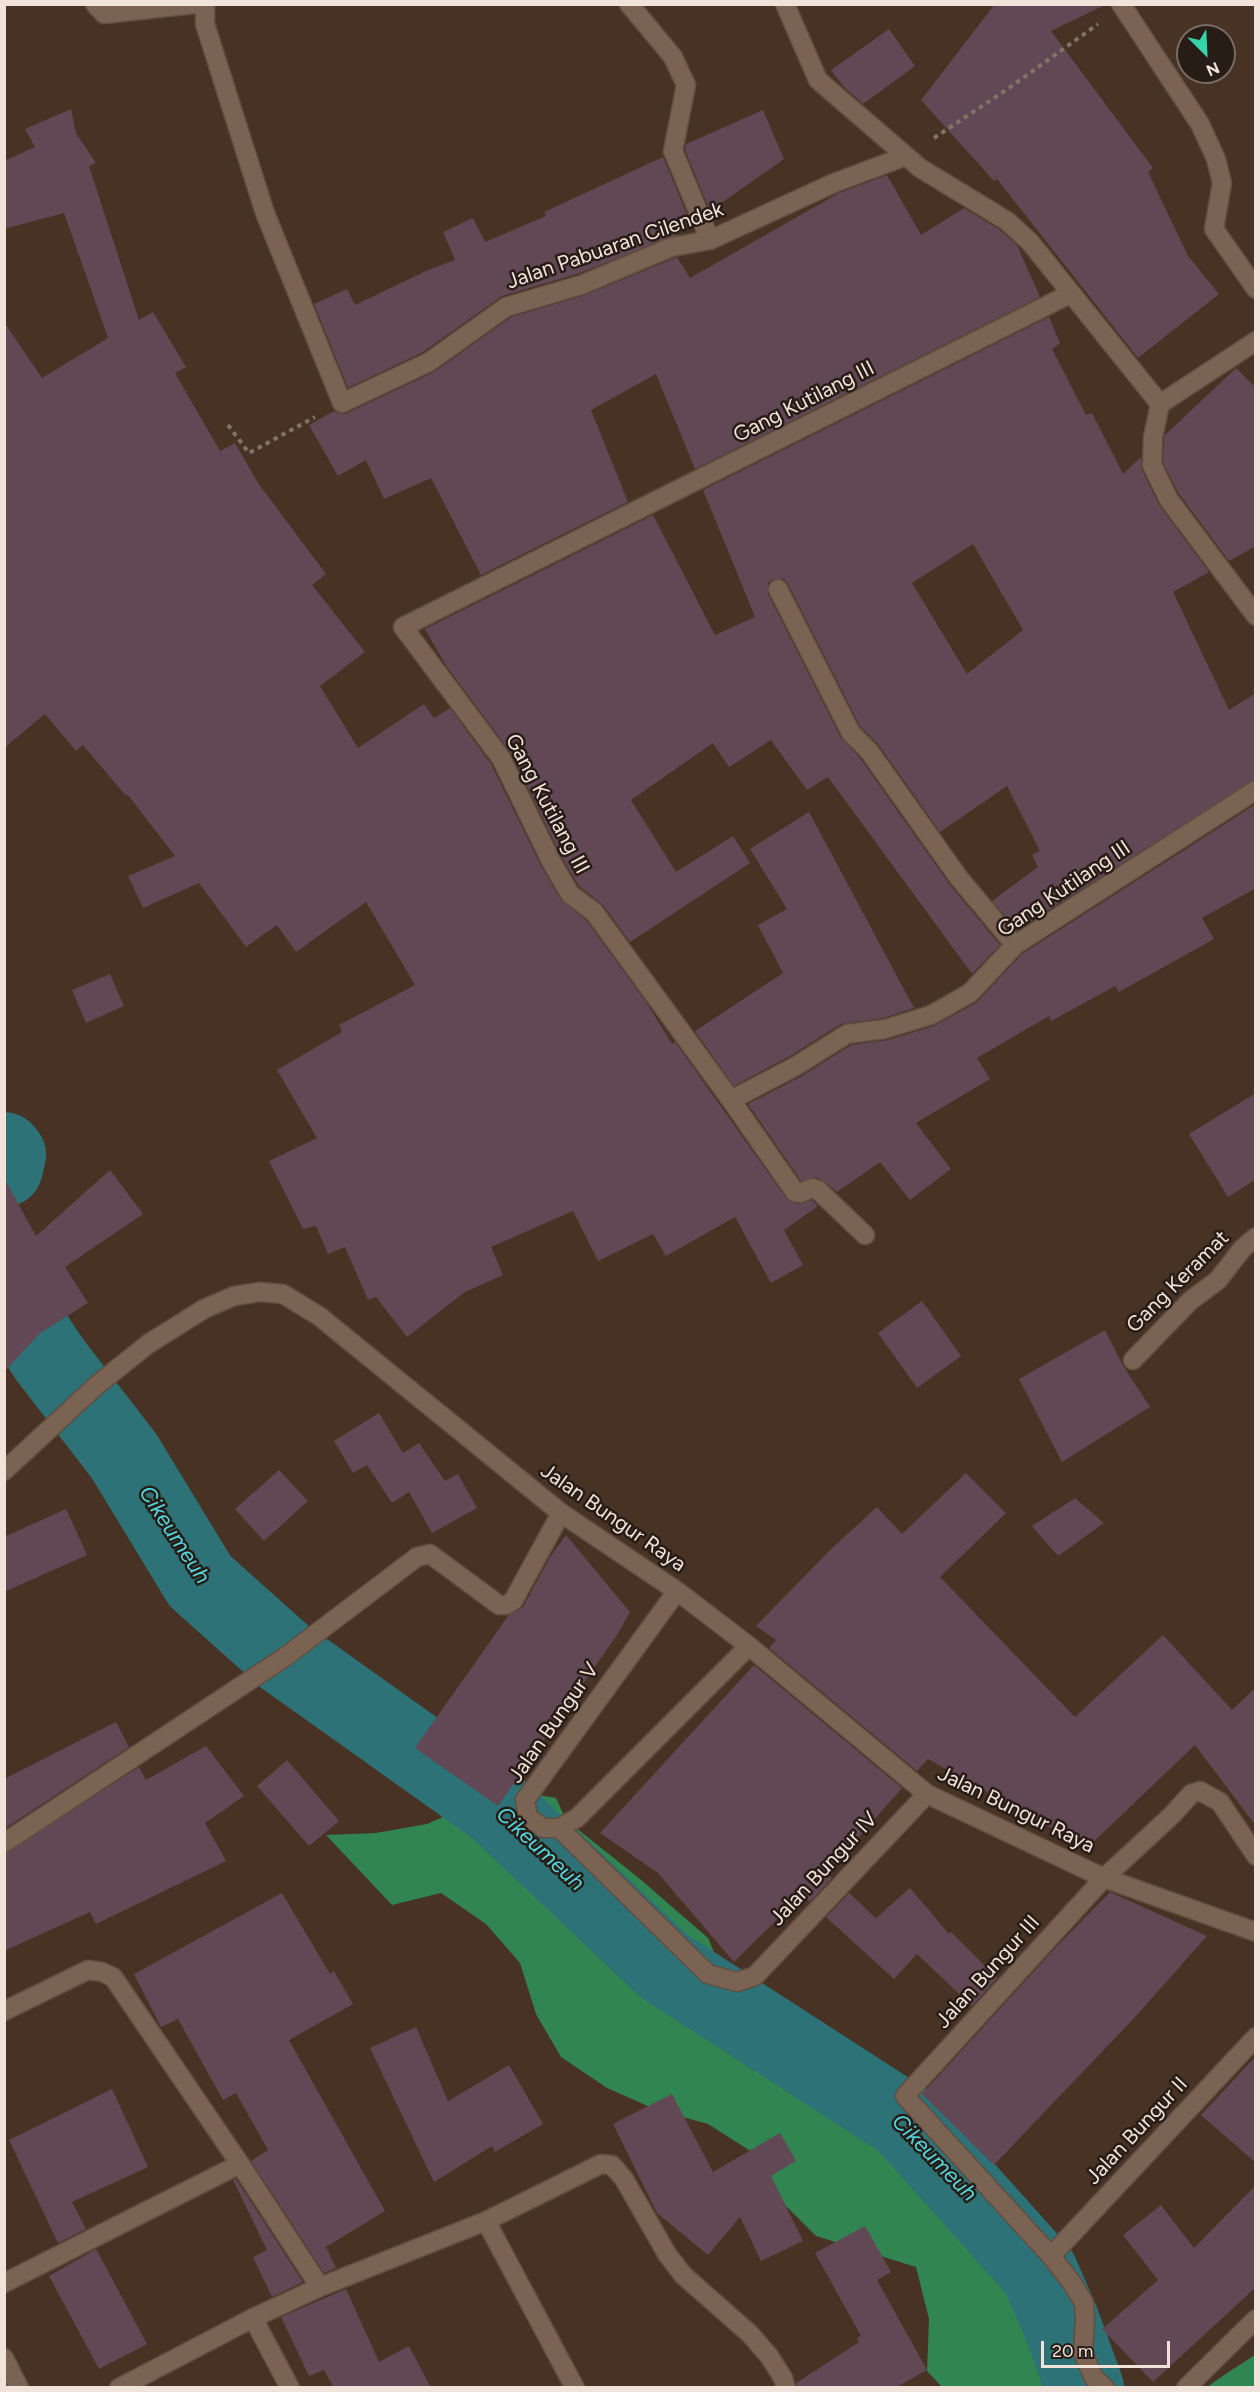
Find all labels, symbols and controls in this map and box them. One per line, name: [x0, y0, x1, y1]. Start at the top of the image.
north arrow: [1176, 24, 1236, 84]
text: N: [1203, 58, 1222, 80]
street label: Jalan Pabuaran Cilendek: [503, 197, 727, 295]
street label: Gang Kutilang III: [729, 356, 879, 448]
street label: Gang Kutilang III: [500, 730, 594, 878]
street label: Gang Kutilang III: [993, 835, 1135, 943]
street label: Gang Keramat: [1122, 1226, 1234, 1338]
street label: Jalan Bungur Raya: [536, 1458, 690, 1578]
water label: Cikeumeuh: [133, 1481, 215, 1589]
street label: Jalan Bungur V: [503, 1658, 605, 1788]
street label: Jalan Bungur Raya: [933, 1761, 1099, 1859]
water label: Cikeumeuh: [490, 1801, 590, 1897]
street label: Jalan Bungur IV: [765, 1807, 883, 1931]
street label: Jalan Bungur III: [931, 1910, 1045, 2034]
street label: Jalan Bungur II: [1081, 2072, 1193, 2190]
water label: Cikeumeuh: [886, 2109, 982, 2207]
scale bar: [1044, 2329, 1173, 2367]
text: 20 m: [1052, 2340, 1093, 2362]

